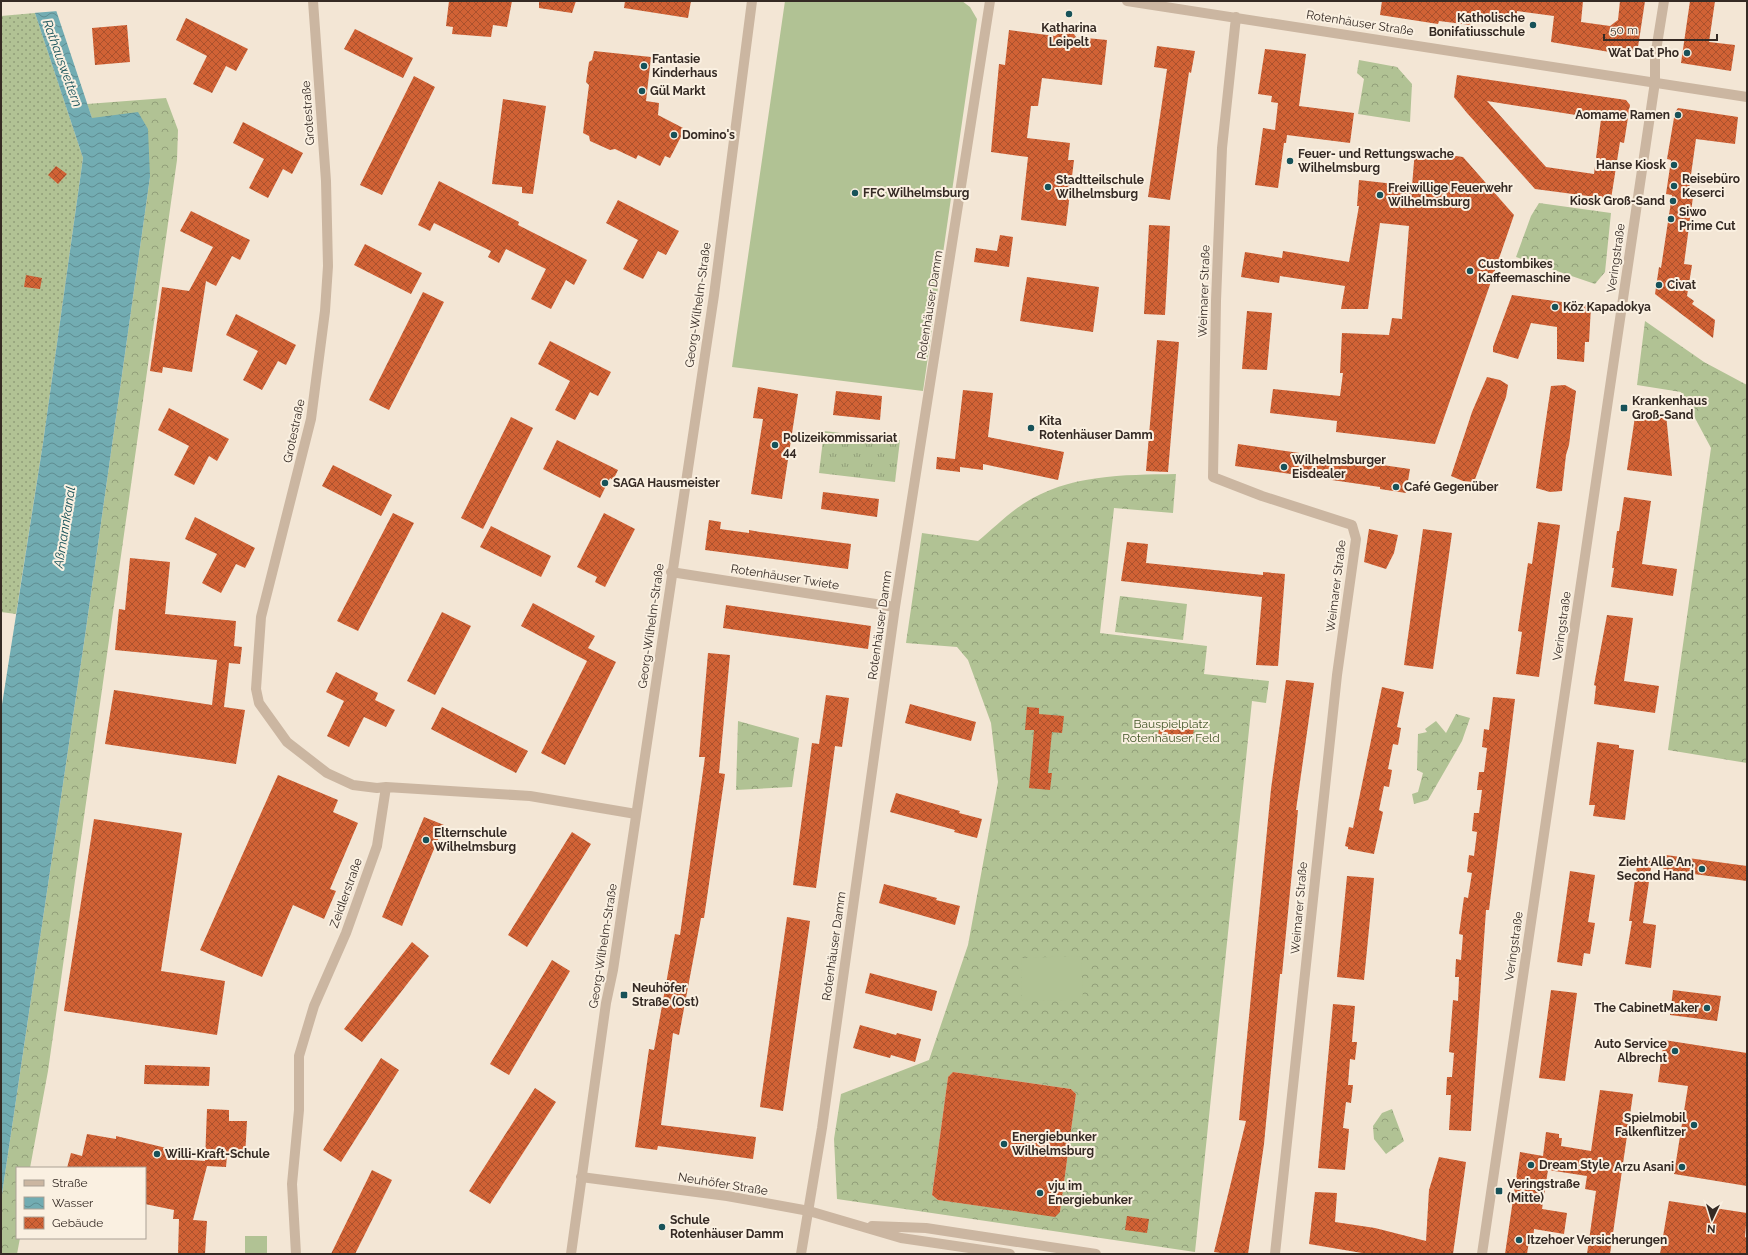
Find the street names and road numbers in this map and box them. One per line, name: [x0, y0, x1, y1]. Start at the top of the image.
street label: Rotenhäuser Straße: [1305, 8, 1415, 38]
street label: Grotestraße: [299, 80, 317, 146]
street label: Veringstraße: [1604, 222, 1628, 294]
street label: Georg-Wilhelm-Straße: [682, 241, 714, 369]
street label: Weimarer Straße: [1195, 244, 1213, 338]
street label: Rotenhäuser Damm: [914, 249, 946, 361]
street label: Grotestraße: [280, 398, 308, 464]
street label: Weimarer Straße: [1323, 539, 1349, 633]
street label: Georg-Wilhelm-Straße: [635, 562, 667, 690]
street label: Rotenhäuser Twiete: [730, 562, 840, 592]
street label: Rotenhäuser Damm: [865, 569, 895, 681]
street label: Veringstraße: [1550, 590, 1574, 662]
street label: Zeidlerstraße: [327, 856, 365, 930]
street label: Weimarer Straße: [1288, 861, 1310, 955]
street label: Georg-Wilhelm-Straße: [586, 883, 620, 1009]
street label: Rotenhäuser Damm: [819, 890, 849, 1002]
street label: Veringstraße: [1502, 910, 1526, 982]
street label: Neuhöfer Straße: [677, 1170, 769, 1198]

